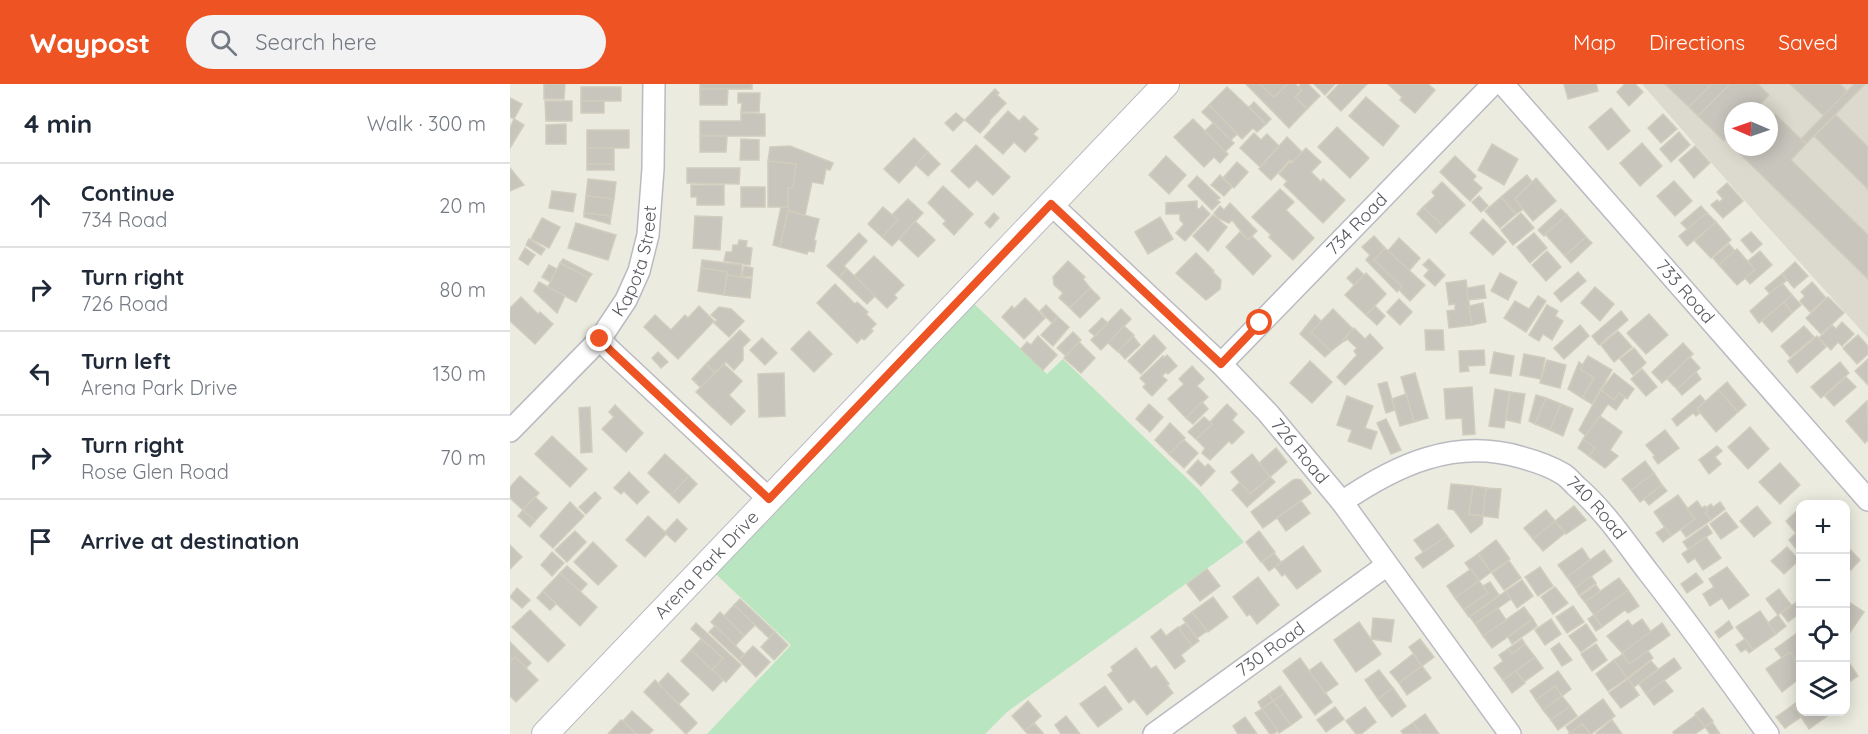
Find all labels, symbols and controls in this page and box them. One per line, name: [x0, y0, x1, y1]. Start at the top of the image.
search box: [186, 15, 606, 69]
text: Waypost: [30, 25, 150, 60]
icon: search: [207, 26, 240, 59]
text: Search here: [255, 28, 377, 56]
text: Map: [1573, 29, 1616, 55]
text: Directions: [1649, 29, 1745, 55]
text: Saved: [1778, 29, 1838, 55]
north arrow: [1724, 102, 1778, 156]
text: 4 min: [24, 107, 92, 140]
text: Walk · 300 m: [367, 111, 486, 136]
text: Continue: [81, 179, 175, 207]
street label: 734 Road: [1321, 188, 1392, 260]
icon: ahead: [24, 189, 57, 222]
text: 20 m: [439, 193, 486, 218]
street label: Kapota Street: [606, 205, 661, 321]
text: 734 Road: [81, 207, 167, 232]
street label: 733 Road: [1651, 254, 1720, 328]
text: Turn right: [81, 263, 185, 291]
icon: right: [24, 273, 57, 306]
text: 80 m: [440, 277, 486, 302]
text: 726 Road: [81, 291, 168, 316]
route start: [1246, 309, 1272, 335]
route end: [586, 325, 612, 351]
text: Turn left: [81, 347, 171, 375]
icon: left: [24, 357, 57, 390]
text: 130 m: [433, 361, 486, 386]
text: Arena Park Drive: [81, 375, 238, 400]
street label: 726 Road: [1266, 413, 1334, 488]
text: Turn right: [81, 431, 185, 459]
icon: right: [24, 441, 57, 474]
text: 70 m: [440, 445, 486, 470]
text: Rose Glen Road: [81, 459, 229, 484]
street label: 740 Road: [1561, 471, 1632, 544]
map controls: [1796, 500, 1850, 716]
button: +: [1796, 500, 1850, 554]
street label: Arena Park Drive: [649, 506, 763, 623]
icon: arrive: [24, 525, 57, 558]
text: Arrive at destination: [81, 527, 299, 555]
button: −: [1796, 554, 1850, 608]
button: locate: [1796, 608, 1850, 662]
street label: 730 Road: [1232, 617, 1309, 682]
button: layers: [1796, 662, 1850, 716]

